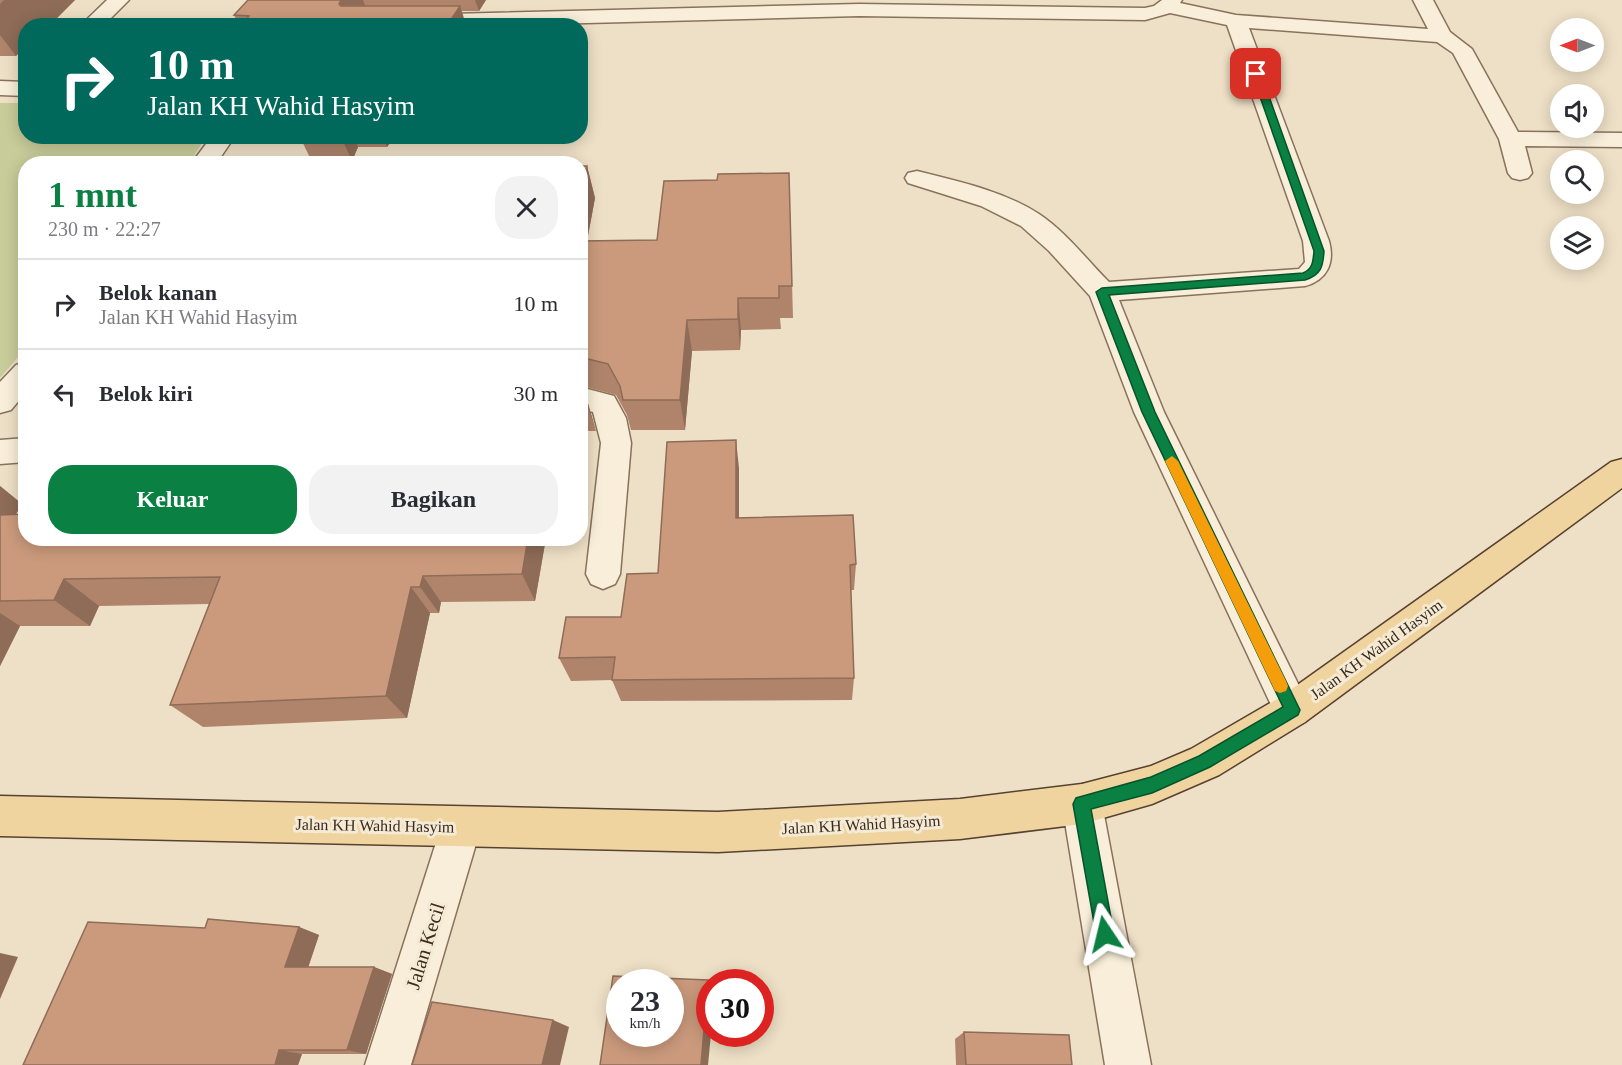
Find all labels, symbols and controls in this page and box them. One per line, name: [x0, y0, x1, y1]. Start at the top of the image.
north arrow: [1550, 18, 1604, 72]
map controls: [1550, 18, 1604, 270]
icon: right: [48, 42, 126, 120]
text: 10 m: [147, 42, 235, 88]
pin: [1230, 48, 1281, 99]
icon: arrive: [1239, 57, 1272, 90]
button: sound: [1550, 84, 1604, 138]
text: Jalan KH Wahid Hasyim: [147, 91, 415, 121]
button: search: [1550, 150, 1604, 204]
text: 1 mnt: [48, 175, 137, 215]
button: close: [495, 176, 558, 239]
button: layers: [1550, 216, 1604, 270]
text: 230 m · 22:27: [48, 218, 161, 240]
text: Belok kanan: [99, 280, 217, 305]
icon: right: [48, 288, 81, 321]
text: 10 m: [513, 291, 558, 316]
text: Jalan KH Wahid Hasyim: [99, 306, 298, 328]
icon: left: [48, 378, 81, 411]
text: Belok kiri: [99, 381, 193, 406]
text: 30 m: [513, 381, 558, 406]
button: Keluar: [48, 465, 297, 534]
button: Bagikan: [309, 465, 558, 534]
street label: Jalan KH Wahid Hasyim: [1307, 596, 1447, 704]
street label: Jalan KH Wahid Hasyim: [781, 812, 941, 838]
street label: Jalan KH Wahid Hasyim: [295, 816, 455, 836]
street label: Jalan Kecil: [401, 900, 449, 992]
position arrow: [1073, 902, 1137, 966]
speed limit sign: 30: [696, 969, 774, 1047]
text: 23: [630, 984, 660, 1017]
text: km/h: [630, 1015, 660, 1031]

